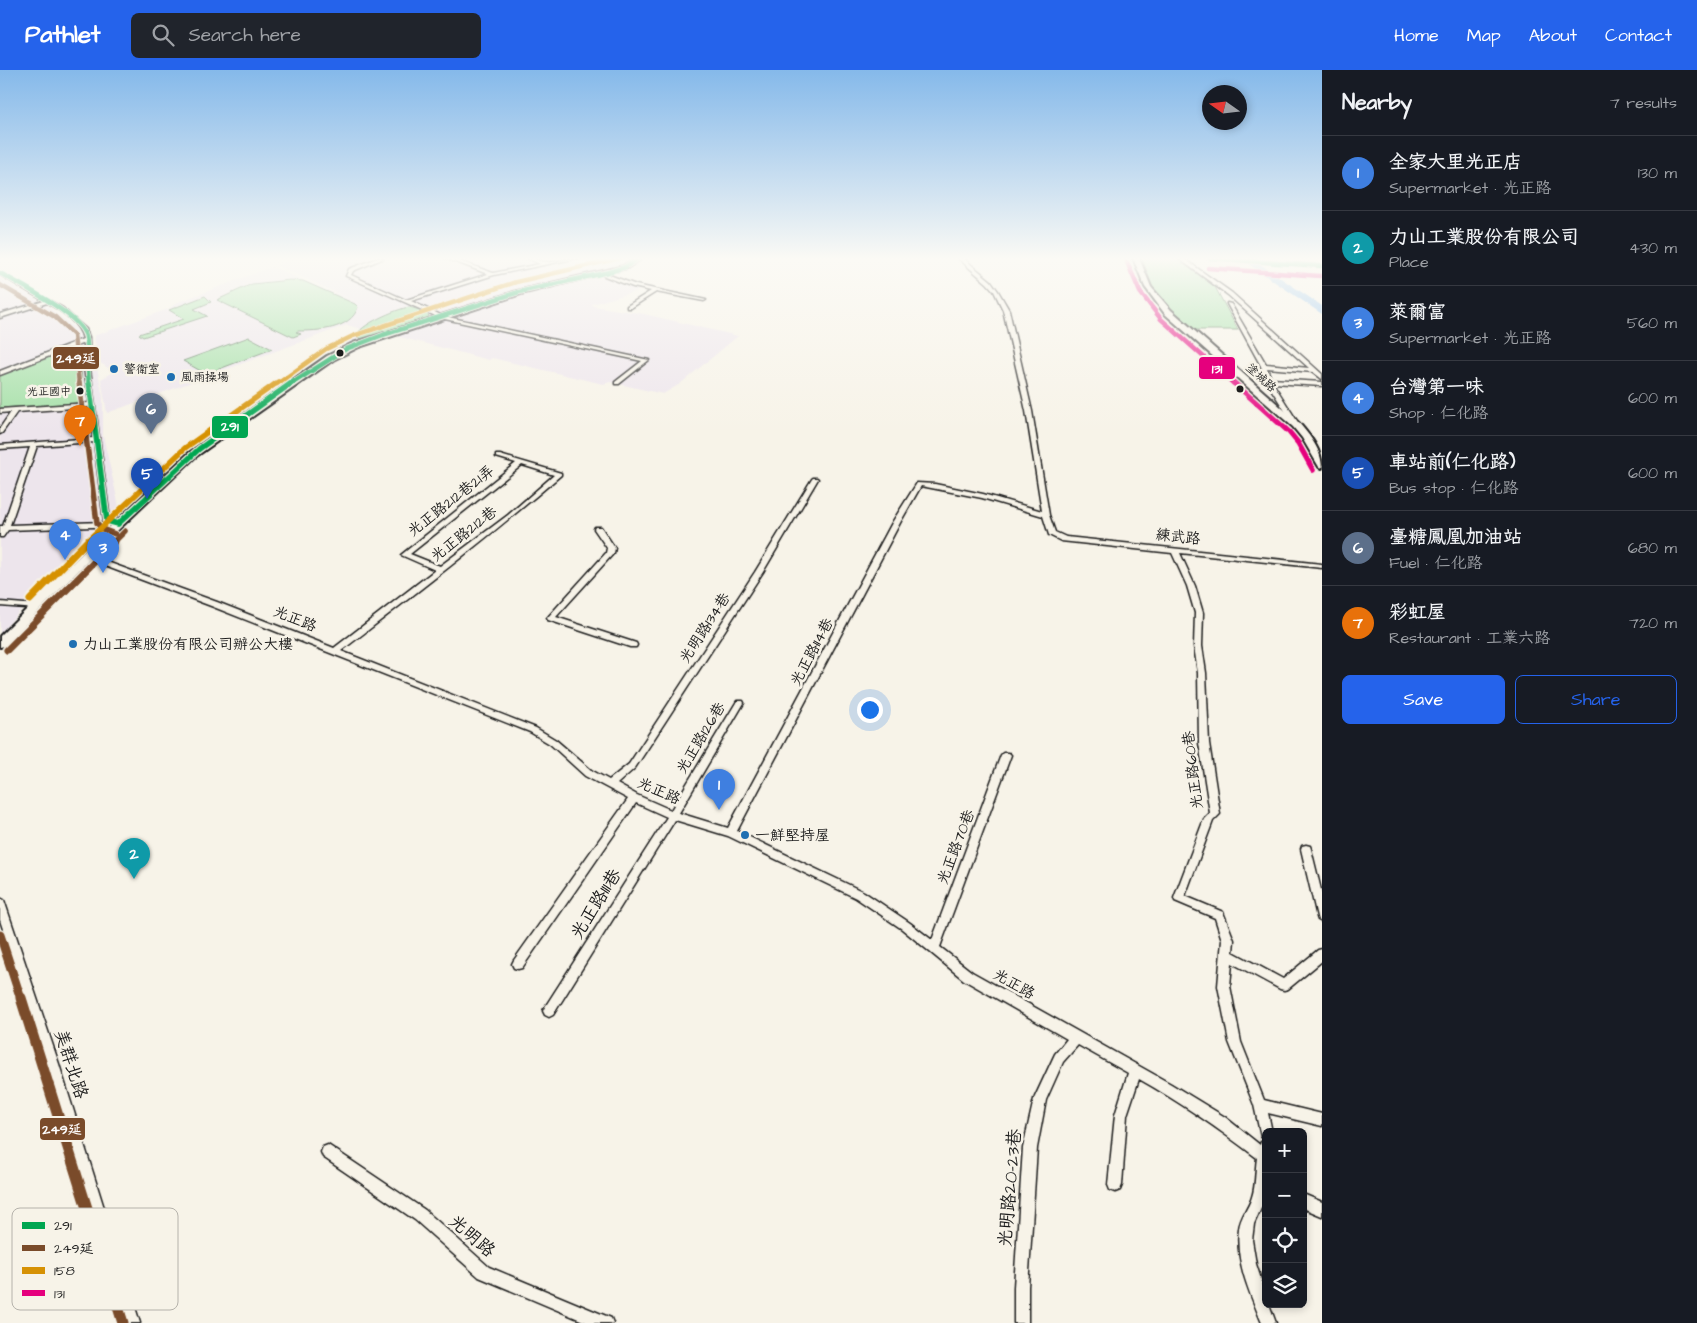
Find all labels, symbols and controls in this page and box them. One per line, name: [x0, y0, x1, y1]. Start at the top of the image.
search box: [131, 13, 481, 58]
text: Pathlet: [25, 18, 101, 52]
icon: search: [149, 21, 177, 49]
text: Search here: [189, 22, 301, 49]
text: Home: [1394, 23, 1439, 48]
text: Map: [1467, 23, 1501, 48]
text: About: [1529, 23, 1577, 48]
text: Contact: [1605, 23, 1672, 48]
north arrow: [1202, 85, 1247, 130]
text: Nearby: [1342, 88, 1412, 117]
text: 7 results: [1610, 92, 1677, 114]
text: 全家大里光正店: [1389, 149, 1522, 176]
text: 1: [1357, 162, 1359, 184]
text: 130 m: [1638, 162, 1677, 184]
text: Supermarket · 光正路: [1389, 177, 1551, 199]
text: 力山工業股份有限公司: [1389, 224, 1579, 251]
text: 2: [1353, 237, 1363, 259]
text: 430 m: [1629, 237, 1677, 259]
text: Place: [1389, 251, 1429, 273]
text: 萊爾富: [1389, 299, 1446, 326]
text: 3: [1354, 312, 1362, 334]
text: 560 m: [1627, 312, 1677, 334]
text: Supermarket · 光正路: [1389, 327, 1551, 349]
line badge: 249延: [52, 346, 100, 370]
unlabelled marker: [335, 348, 345, 358]
text: 249延: [55, 349, 96, 369]
line badge: 131: [1198, 356, 1236, 380]
text: 131: [1212, 359, 1223, 379]
street label: 塗城路: [1242, 360, 1280, 396]
place label: 警衛室: [124, 361, 160, 378]
marker: 警衛室: [108, 363, 120, 375]
place label: 風雨操場: [181, 369, 229, 386]
marker: 風雨操場: [165, 371, 177, 383]
text: 台灣第一味: [1389, 374, 1484, 401]
place label: 光正國中: [27, 384, 71, 399]
unlabelled marker: [1235, 384, 1245, 394]
marker: 光正國中: [75, 386, 85, 396]
text: 4: [1353, 387, 1363, 409]
text: 600 m: [1628, 387, 1677, 409]
pin: 6: [135, 393, 167, 434]
text: Shop · 仁化路: [1389, 402, 1488, 424]
pin: 7: [64, 405, 96, 446]
line badge: 291: [211, 415, 249, 439]
text: 291: [220, 417, 239, 437]
text: 車站前(仁化路): [1389, 449, 1515, 476]
pin: 5: [131, 458, 163, 499]
street label: 光正路212巷21弄: [404, 462, 498, 540]
text: 5: [1352, 462, 1364, 484]
text: 600 m: [1628, 462, 1677, 484]
text: Bus stop · 仁化路: [1389, 477, 1518, 499]
street label: 光正路212巷: [427, 503, 501, 565]
pin: 4: [49, 519, 81, 560]
street label: 練武路: [1155, 524, 1201, 550]
text: 臺糖鳳凰加油站: [1389, 524, 1522, 551]
pin: 3: [87, 532, 119, 573]
text: 6: [1353, 537, 1363, 559]
text: 680 m: [1628, 537, 1677, 559]
text: Fuel · 仁化路: [1389, 552, 1482, 574]
street label: 光明路134巷: [674, 589, 736, 667]
text: 彩虹屋: [1389, 599, 1446, 626]
street label: 光正路: [270, 601, 320, 637]
text: 7: [1353, 612, 1363, 634]
text: 720 m: [1629, 612, 1677, 634]
street label: 光正路114巷: [785, 614, 839, 690]
text: Restaurant · 工業六路: [1389, 627, 1550, 649]
place label: 力山工業股份有限公司辦公大樓: [83, 634, 293, 655]
marker: 力山工業股份有限公司辦公大樓: [67, 638, 79, 650]
button: Save: [1342, 675, 1505, 724]
button: Share: [1515, 675, 1677, 724]
your location: [857, 697, 883, 723]
street label: 光正路126巷: [671, 698, 731, 778]
street label: 光正路60巷: [1178, 730, 1208, 810]
pin: 1: [703, 769, 735, 810]
street label: 光正路: [634, 772, 684, 810]
street label: 光正路70巷: [932, 806, 980, 888]
place label: 一鮮堅持屋: [755, 825, 830, 846]
marker: 一鮮堅持屋: [739, 829, 751, 841]
pin: 2: [118, 838, 150, 879]
street label: 光正路111巷: [564, 864, 628, 944]
street label: 光正路: [989, 964, 1039, 1004]
street label: 美群北路: [48, 1026, 94, 1102]
line badge: 249延: [39, 1117, 86, 1141]
text: 249延: [41, 1120, 82, 1140]
street label: 光明路20-23巷: [992, 1128, 1028, 1248]
map controls: [1262, 1128, 1307, 1308]
button: +: [1262, 1128, 1307, 1173]
button: −: [1262, 1173, 1307, 1218]
legend: [12, 1208, 178, 1310]
street label: 光明路: [443, 1209, 501, 1263]
text: 291: [54, 1216, 72, 1236]
button: locate: [1262, 1218, 1307, 1263]
text: 249延: [54, 1239, 94, 1259]
text: 158: [54, 1261, 75, 1281]
button: layers: [1262, 1263, 1307, 1308]
text: 131: [54, 1284, 65, 1304]

